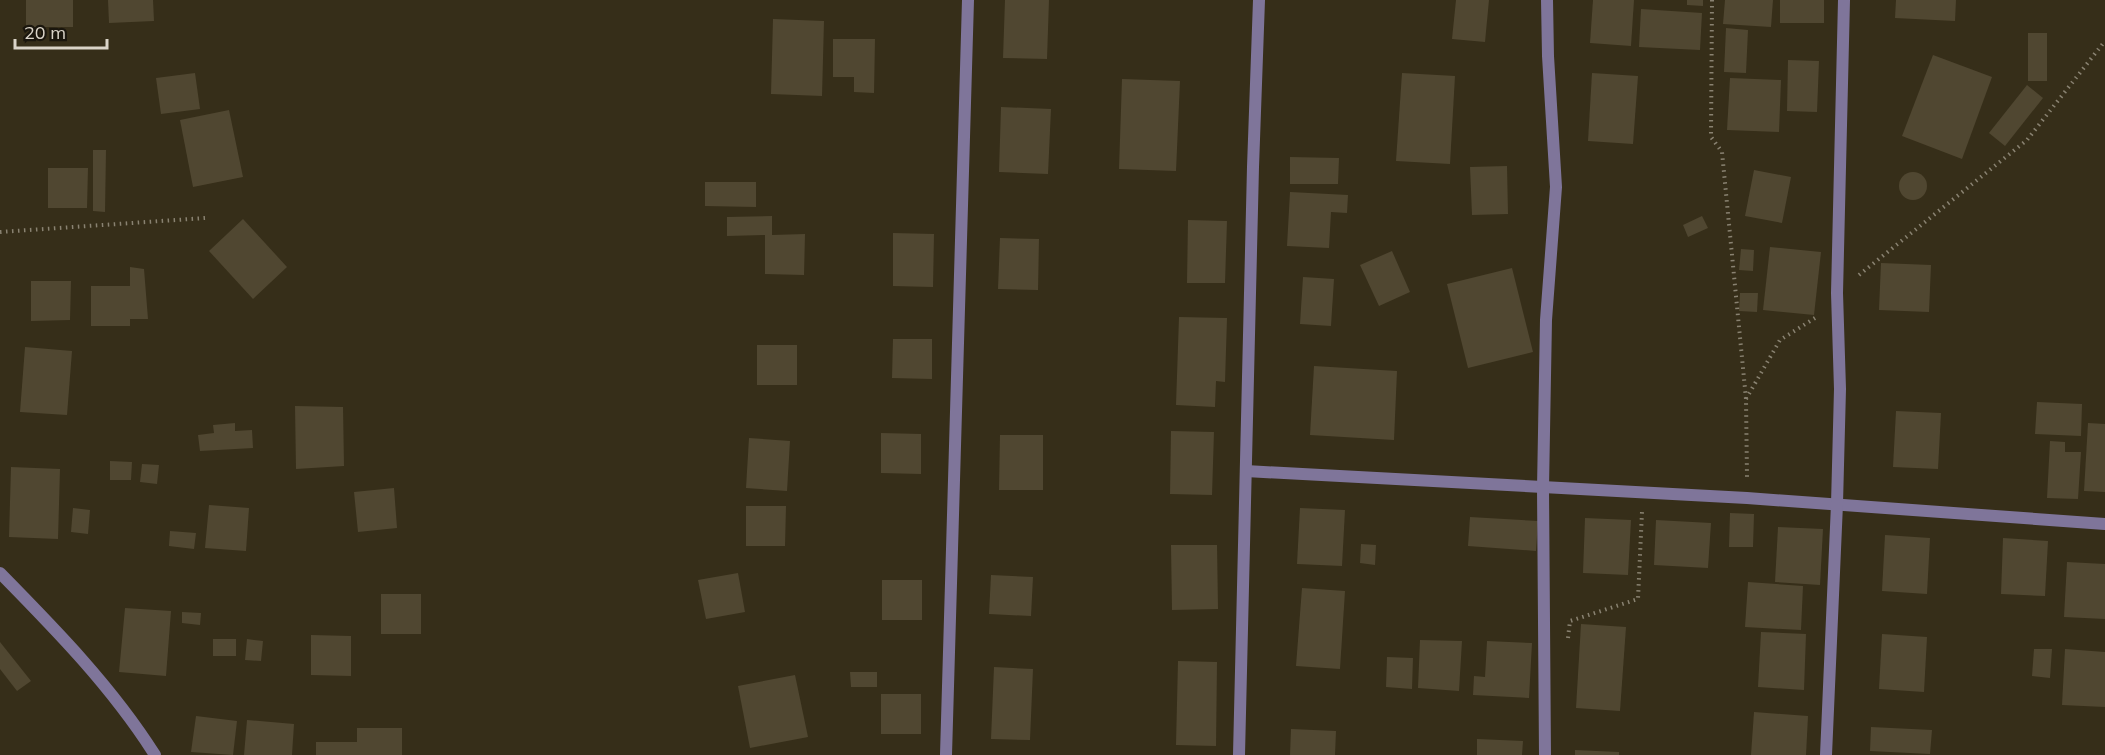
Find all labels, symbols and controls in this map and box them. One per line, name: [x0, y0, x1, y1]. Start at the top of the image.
scale bar: [15, 12, 106, 50]
text: 20 m: [24, 21, 66, 44]

